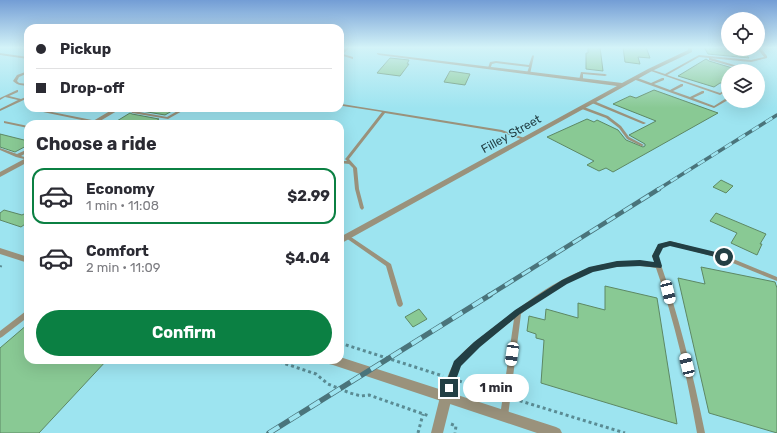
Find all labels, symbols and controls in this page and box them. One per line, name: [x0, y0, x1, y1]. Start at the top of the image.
map controls: [721, 12, 765, 108]
button: locate: [721, 12, 765, 56]
text: Pickup: [60, 40, 111, 58]
button: layers: [721, 64, 765, 108]
text: Drop-off: [60, 79, 124, 97]
street label: Filley Street: [479, 112, 544, 156]
text: Choose a ride: [36, 133, 157, 155]
icon: car: [38, 178, 74, 214]
text: Economy: [86, 180, 155, 198]
text: $2.99: [287, 187, 330, 205]
text: 1 min · 11:08: [86, 198, 159, 213]
icon: car: [38, 240, 74, 276]
text: Comfort: [86, 242, 149, 260]
route start: [715, 248, 733, 266]
text: $4.04: [285, 249, 330, 267]
text: 2 min · 11:09: [86, 260, 160, 275]
car: [659, 279, 677, 305]
button: Confirm: [36, 310, 332, 356]
car: [504, 341, 520, 367]
car: [678, 352, 696, 378]
callout: 1 min: [463, 374, 529, 402]
route end: [440, 379, 458, 397]
text: 1 min: [479, 380, 513, 395]

